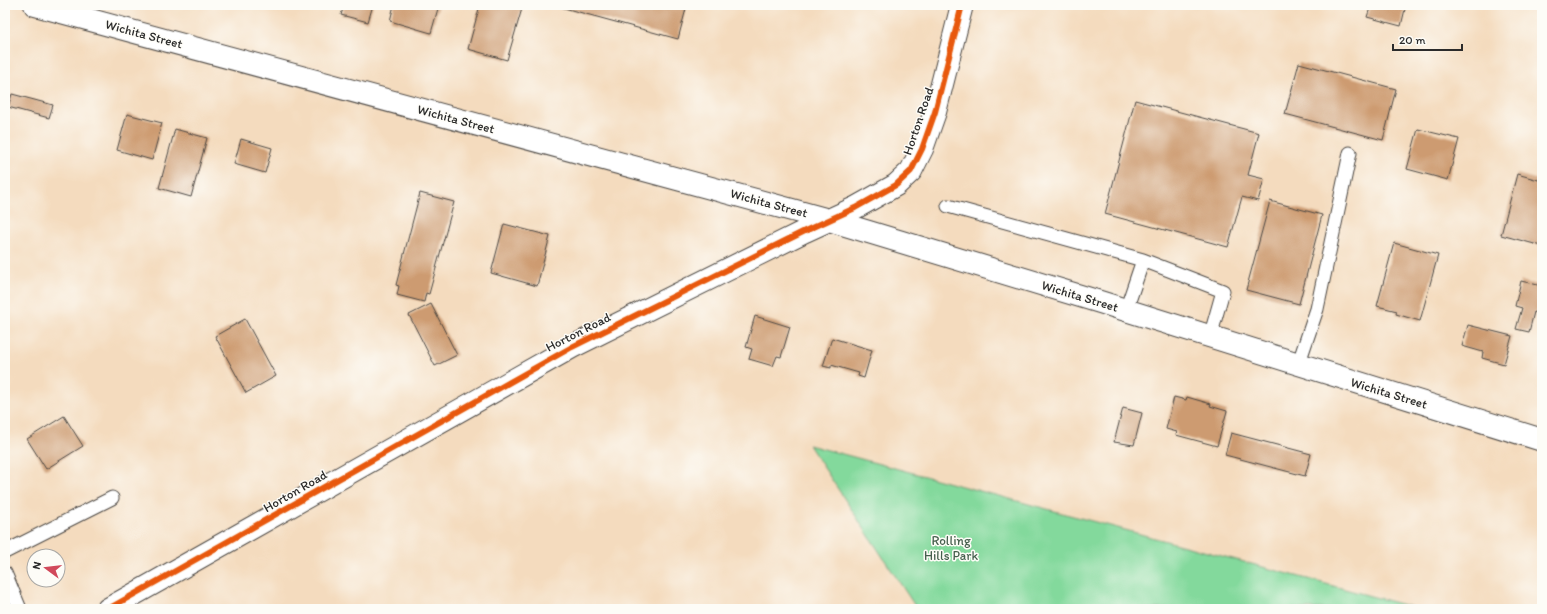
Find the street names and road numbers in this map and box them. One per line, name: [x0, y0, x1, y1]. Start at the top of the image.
street label: Wichita Street: [104, 16, 184, 52]
street label: Horton Road: [899, 85, 937, 157]
street label: Wichita Street: [416, 101, 496, 137]
street label: Wichita Street: [729, 185, 809, 221]
street label: Wichita Street: [1040, 277, 1120, 315]
street label: Horton Road: [543, 309, 613, 355]
street label: Wichita Street: [1349, 374, 1429, 412]
street label: Horton Road: [261, 467, 329, 515]

